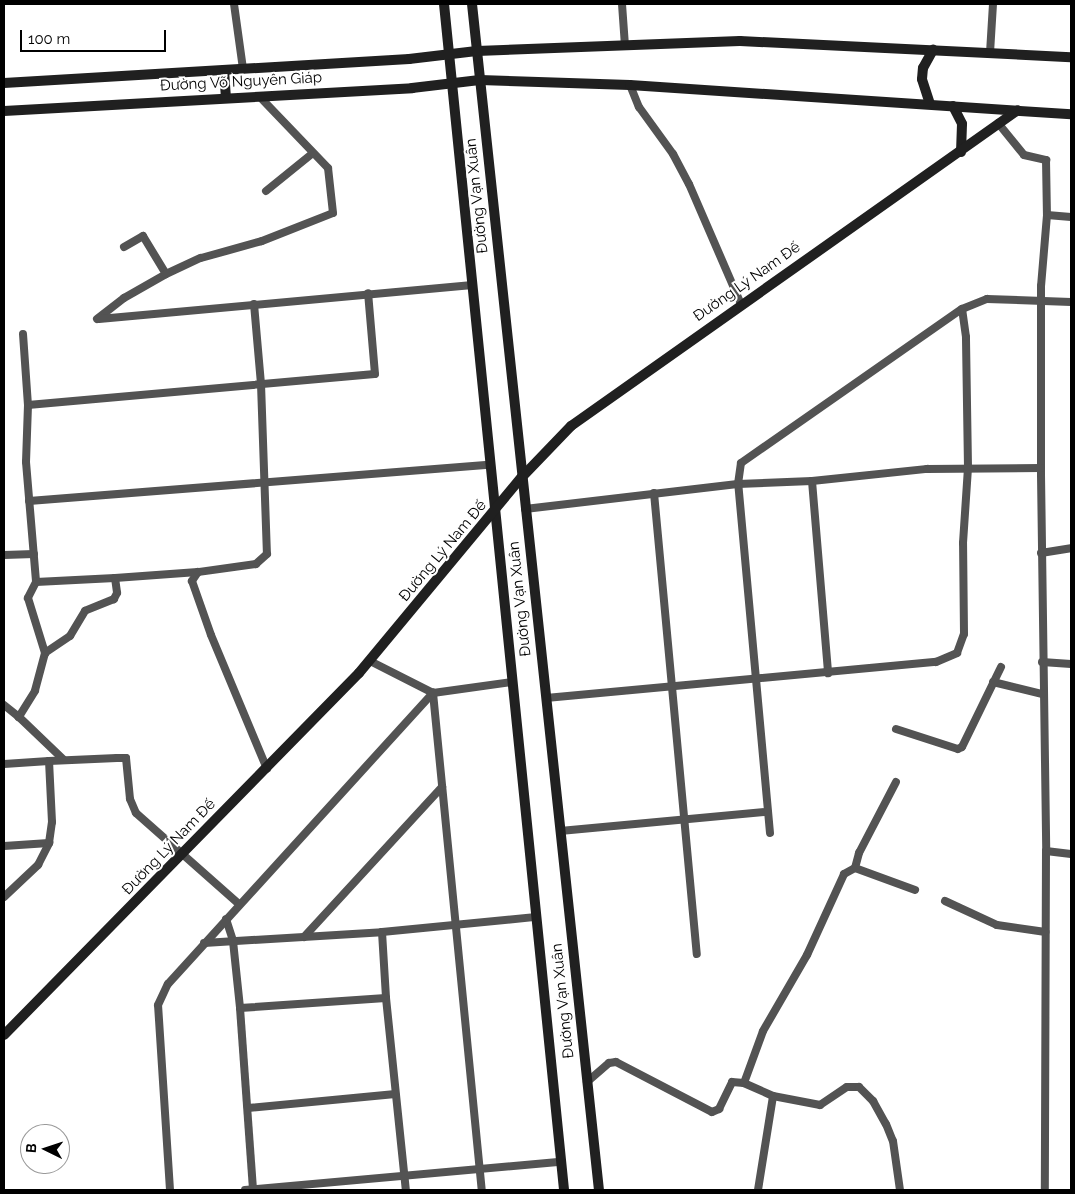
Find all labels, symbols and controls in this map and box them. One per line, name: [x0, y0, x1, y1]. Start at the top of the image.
scale bar: [22, 20, 169, 52]
text: 100 m: [28, 30, 70, 48]
street label: Đường Võ Nguyên Giáp: [159, 69, 323, 95]
street label: Đường Vạn Xuân: [462, 137, 492, 255]
street label: Đường Lý Nam Đế: [690, 238, 804, 326]
street label: Đường Lý Nam Đế: [395, 497, 491, 605]
street label: Đường Vạn Xuân: [505, 540, 535, 658]
street label: Đường Lý Nam Đế: [118, 795, 220, 899]
street label: Đường Vạn Xuân: [548, 942, 578, 1060]
north arrow: [20, 1124, 70, 1174]
text: B: [23, 1143, 39, 1153]

